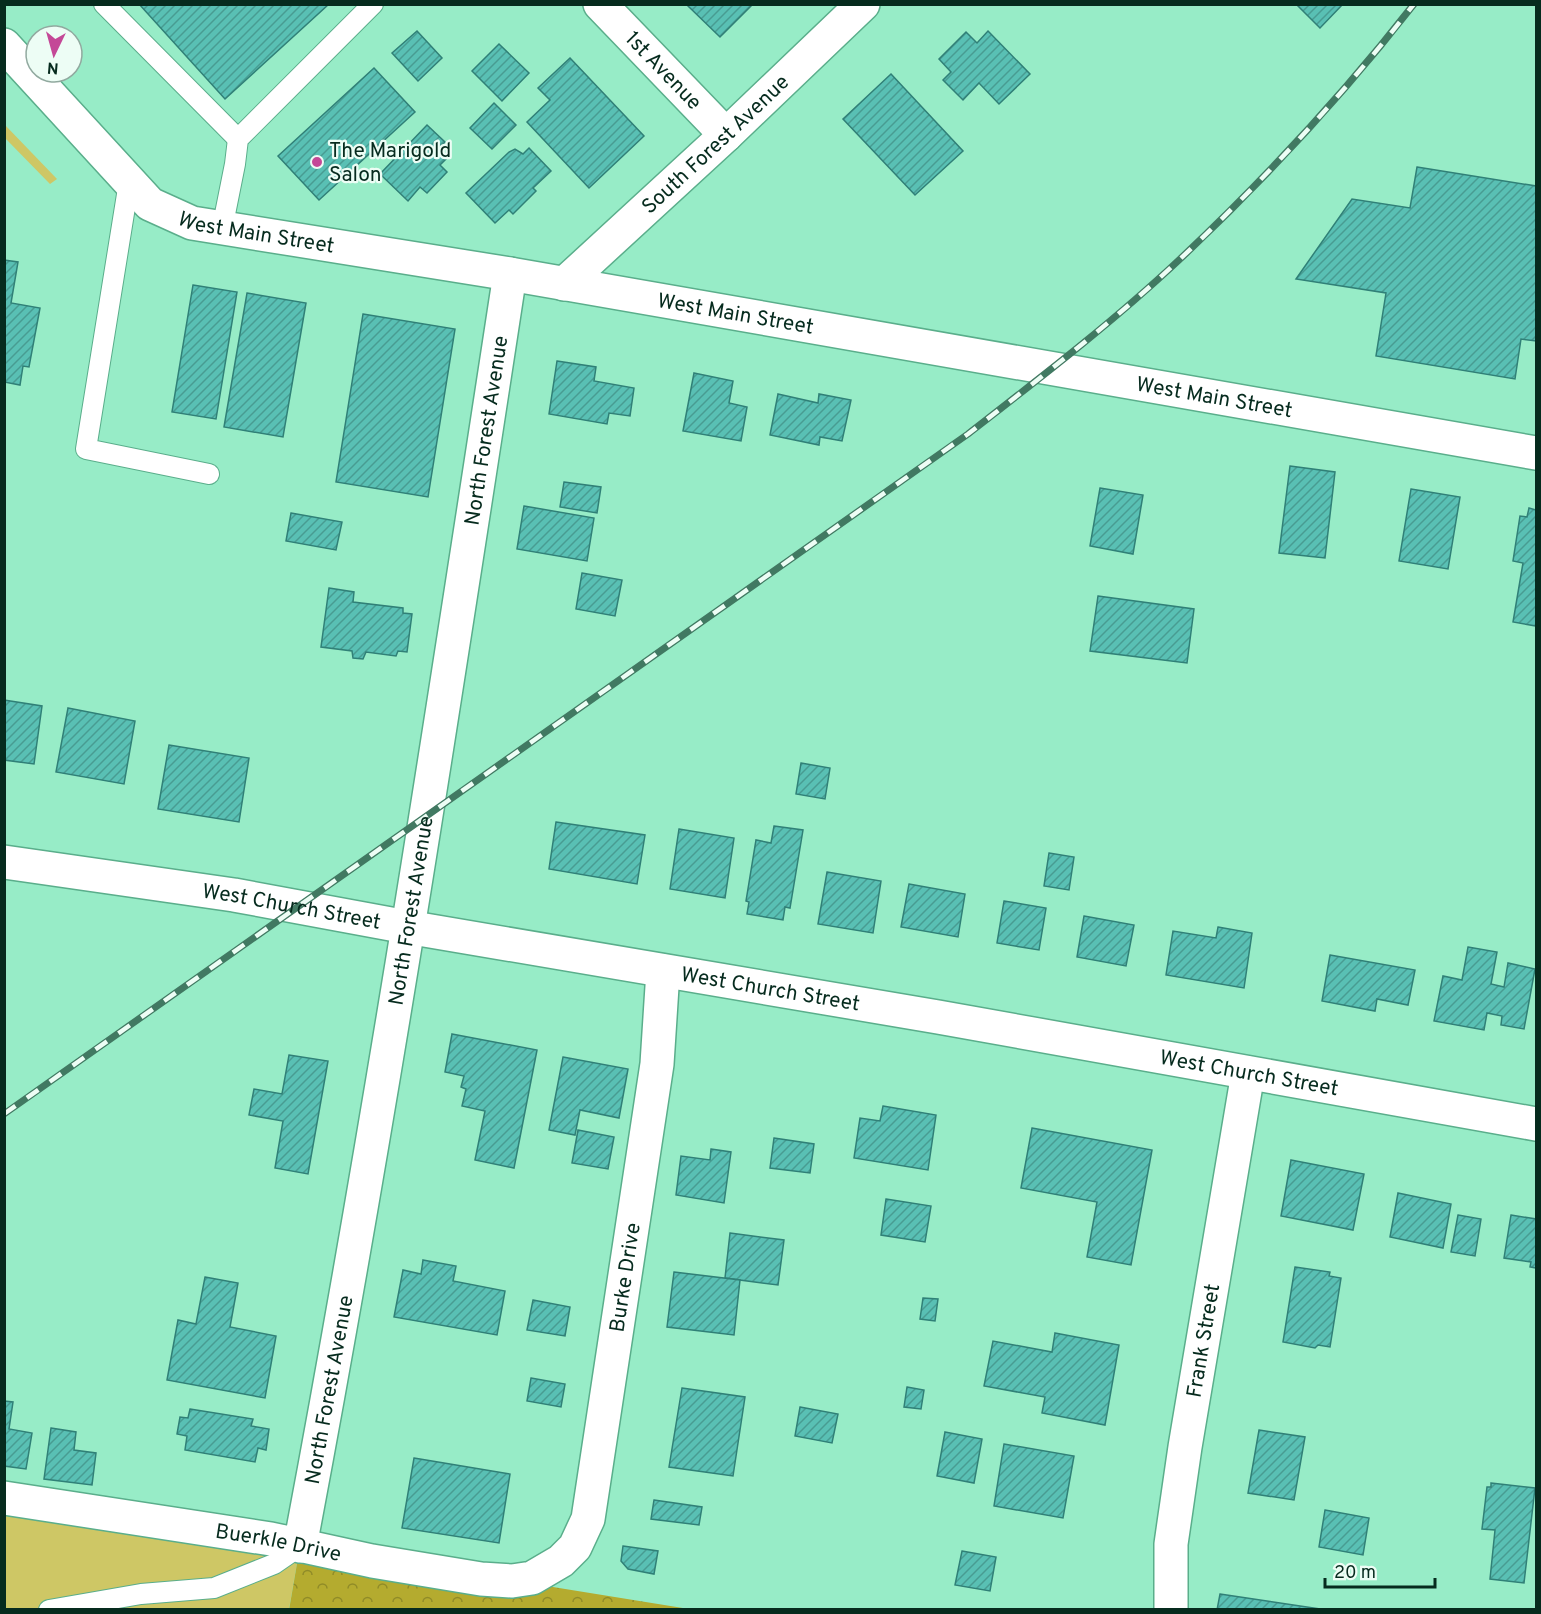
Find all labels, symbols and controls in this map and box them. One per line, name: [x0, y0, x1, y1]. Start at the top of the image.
north arrow: [24, 24, 84, 84]
street label: 1st Avenue: [619, 26, 707, 117]
text: N: [46, 56, 59, 77]
street label: South Forest Avenue: [637, 70, 796, 221]
place label: The Marigold Salon: [329, 138, 451, 189]
marker: The Marigold Salon: [310, 155, 324, 169]
street label: West Main Street: [173, 206, 336, 261]
street label: West Main Street: [655, 288, 816, 342]
street label: North Forest Avenue: [460, 334, 515, 528]
street label: West Main Street: [1134, 371, 1294, 425]
street label: North Forest Avenue: [383, 814, 441, 1008]
street label: West Church Street: [200, 879, 383, 937]
street label: West Church Street: [679, 962, 862, 1019]
street label: West Church Street: [1157, 1045, 1340, 1103]
street label: Burke Drive: [605, 1221, 648, 1334]
street label: Frank Street: [1182, 1282, 1227, 1400]
street label: North Forest Avenue: [300, 1293, 361, 1487]
street label: Buerkle Drive: [213, 1519, 344, 1569]
scale bar: [1325, 1551, 1434, 1589]
text: 20 m: [1334, 1562, 1376, 1585]

